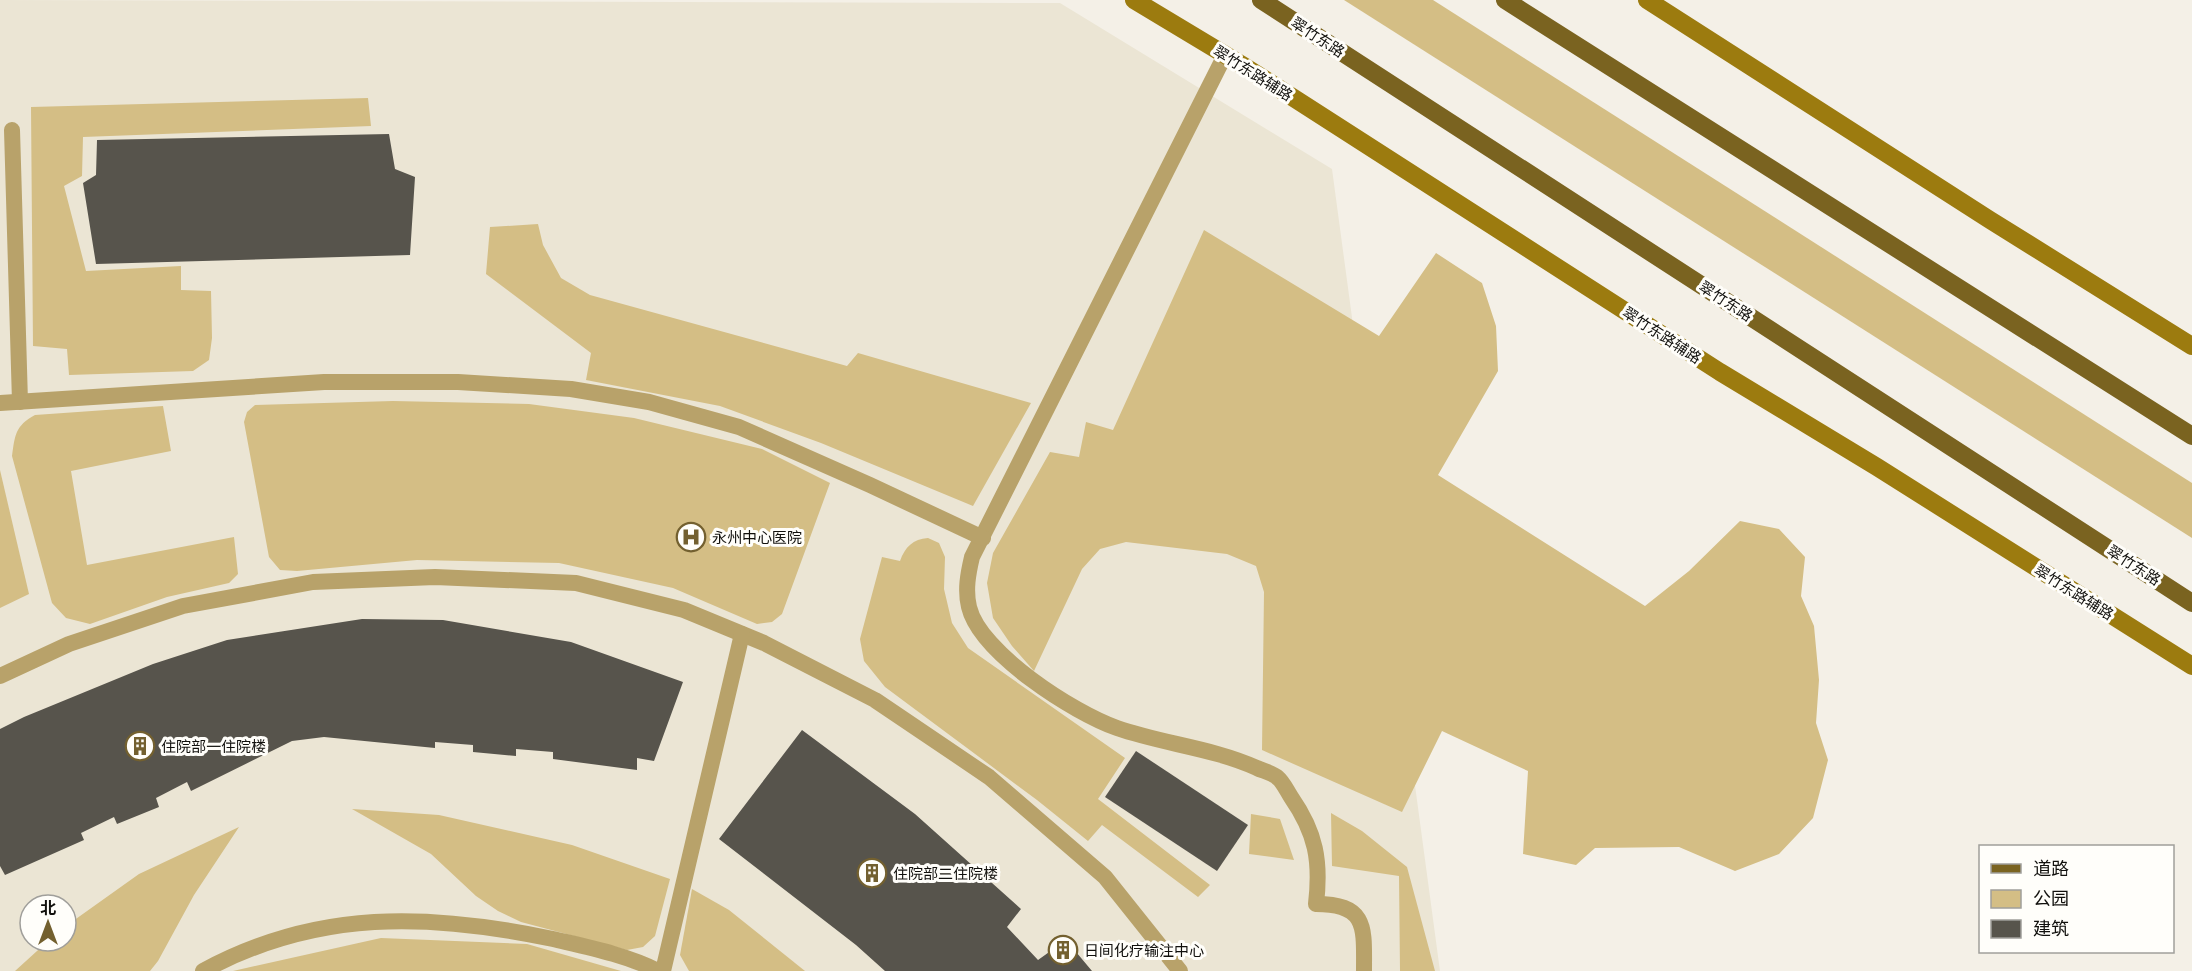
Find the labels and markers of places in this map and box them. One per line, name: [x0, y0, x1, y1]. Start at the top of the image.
hospital icon: 永州中心医院: [675, 521, 707, 553]
place label: 永州中心医院: [712, 529, 802, 546]
building icon: 住院部一住院楼: [124, 730, 156, 762]
place label: 住院部一住院楼: [161, 738, 266, 755]
building icon: 住院部二住院楼: [856, 857, 888, 889]
place label: 住院部二住院楼: [893, 865, 998, 882]
building icon: 日间化疗输注中心: [1047, 934, 1079, 966]
place label: 日间化疗输注中心: [1084, 942, 1204, 959]

